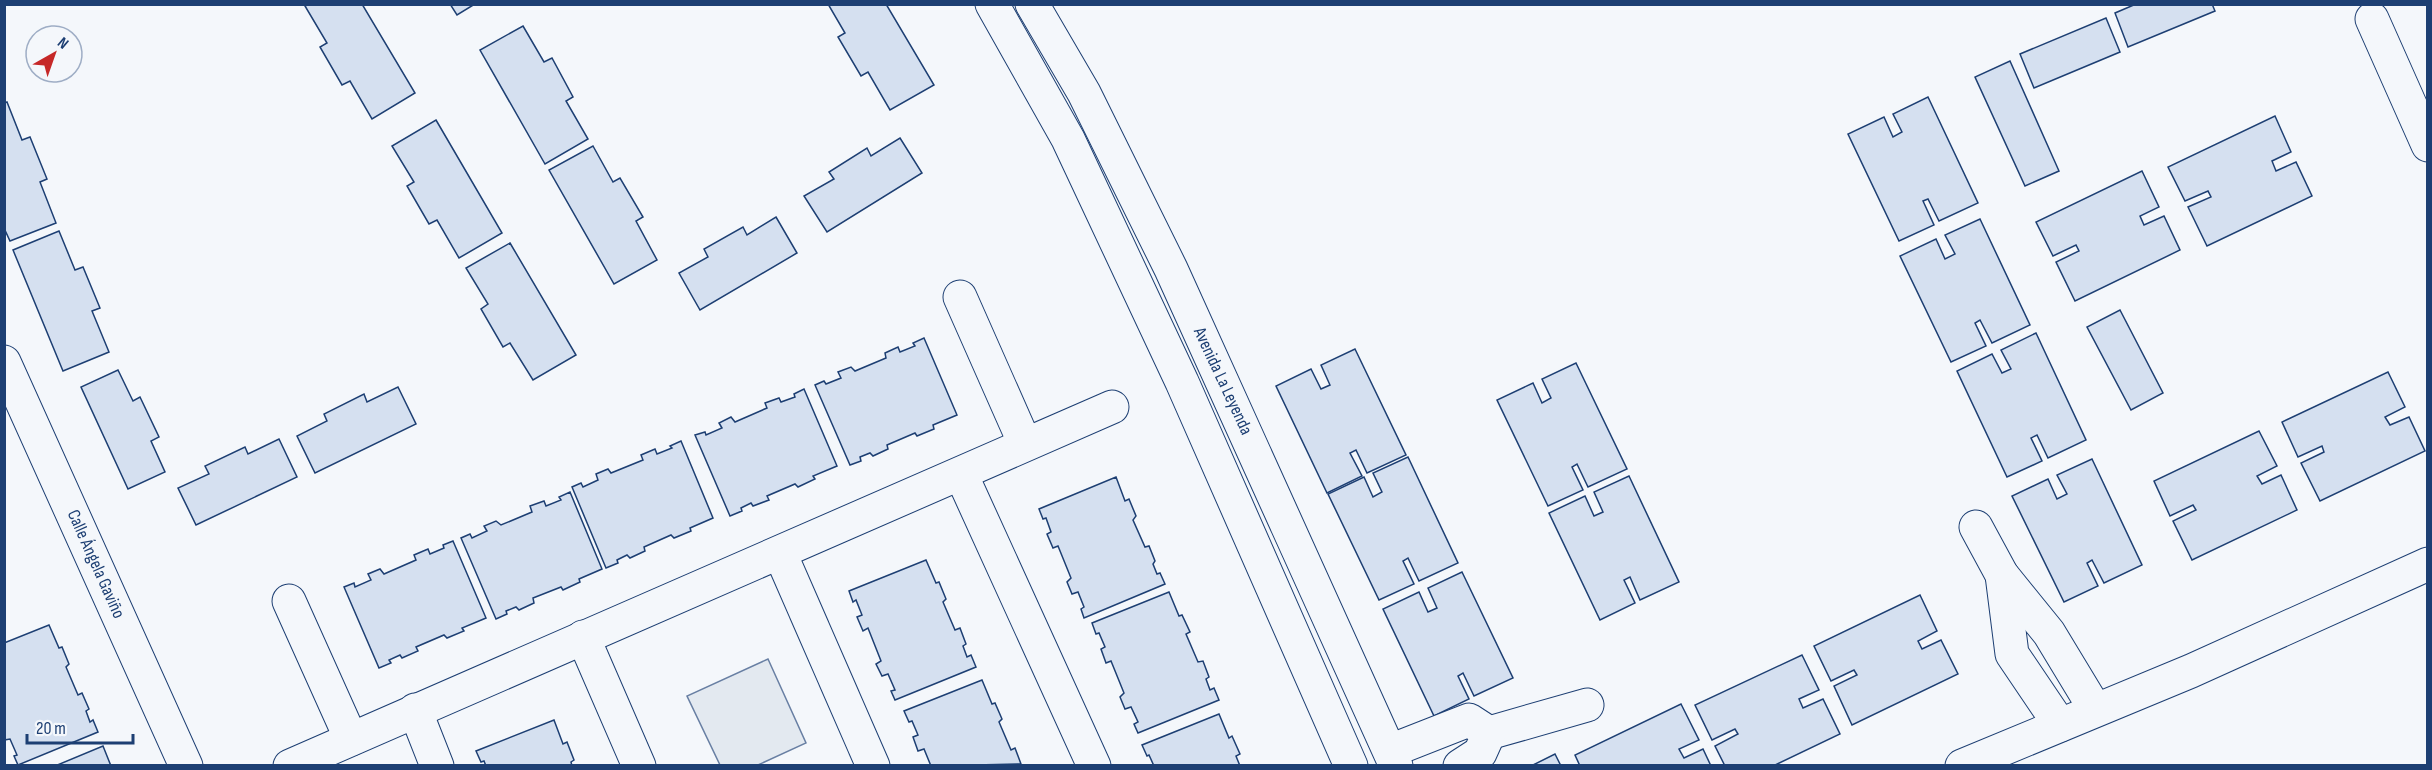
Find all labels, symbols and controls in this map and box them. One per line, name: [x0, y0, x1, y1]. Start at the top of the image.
north arrow: [24, 24, 84, 84]
text: N: [53, 34, 72, 54]
street label: Avenida La Leyenda: [1189, 323, 1257, 438]
street label: Calle Ángela Gaviño: [63, 506, 129, 622]
scale bar: [27, 707, 134, 745]
text: 20 m: [36, 718, 66, 739]

